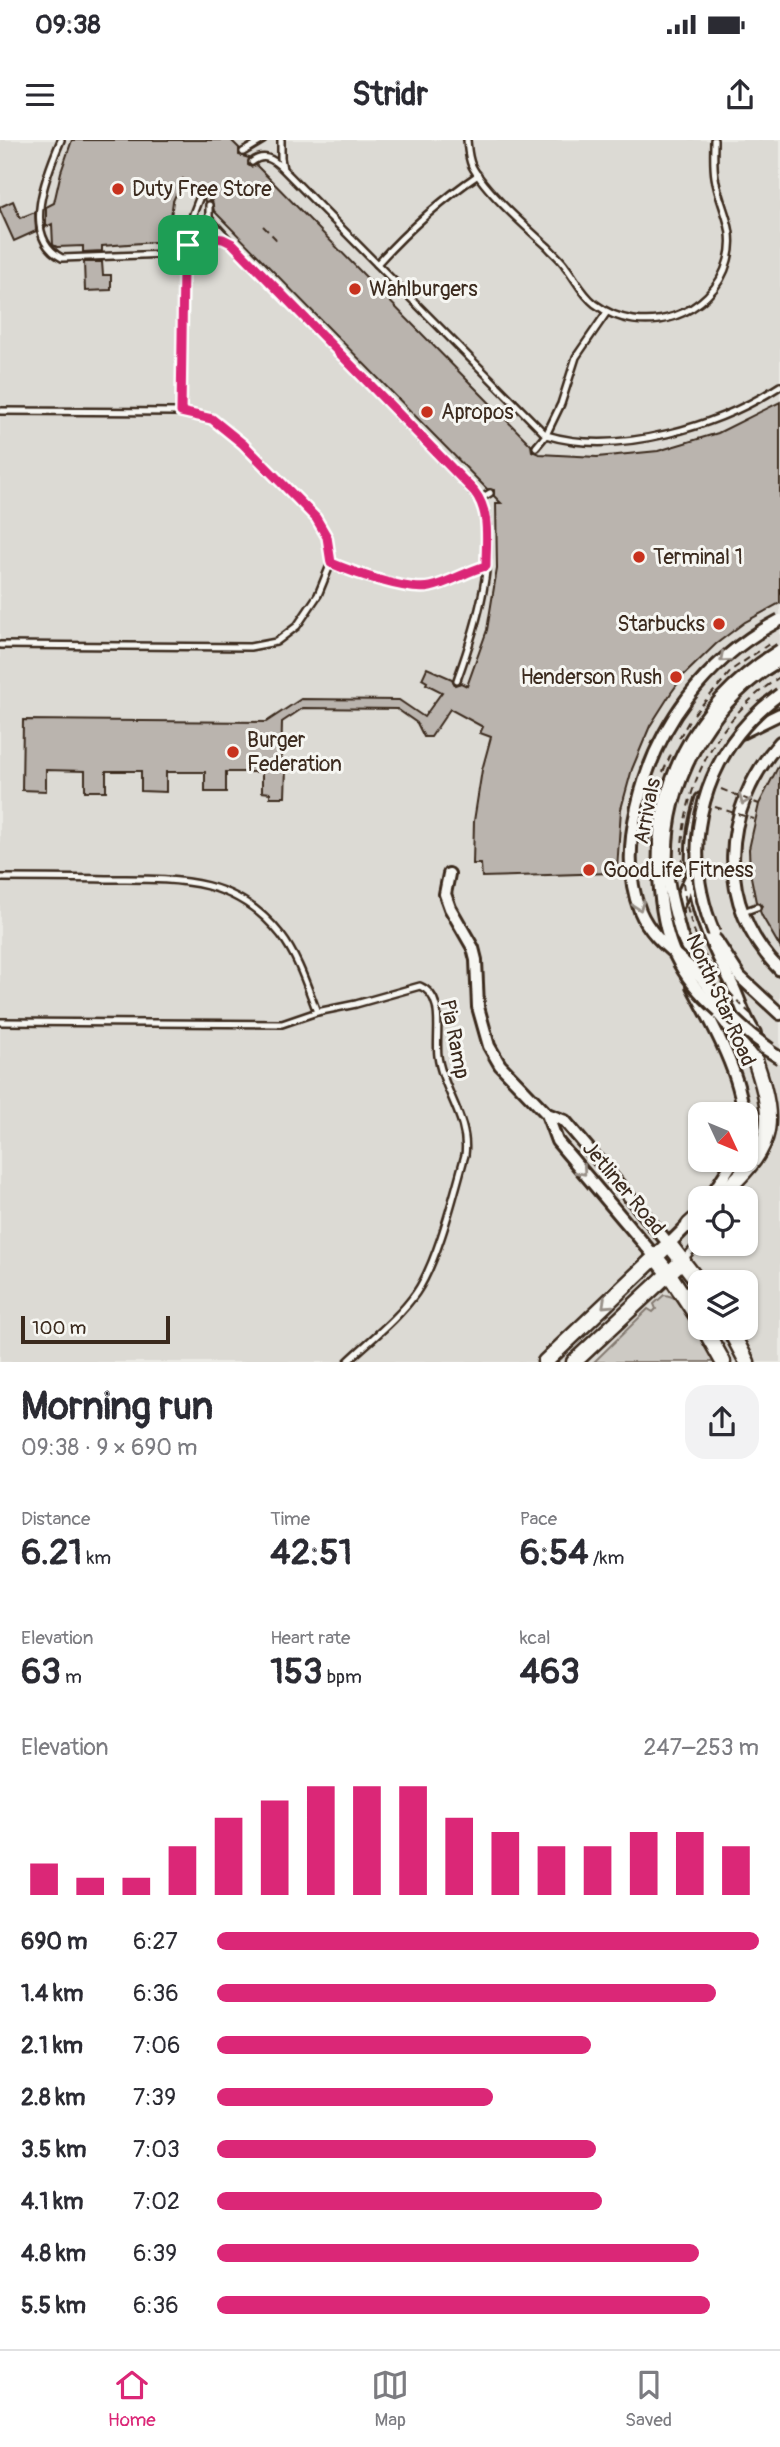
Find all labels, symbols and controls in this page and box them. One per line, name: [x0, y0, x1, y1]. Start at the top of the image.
text: 09:38: [35, 9, 101, 41]
text: Stridr: [352, 75, 428, 115]
icon: menu: [21, 76, 59, 114]
icon: share: [721, 76, 759, 114]
place label: Duty Free Store: [132, 176, 272, 203]
marker: Duty Free Store: [110, 181, 126, 197]
pin: [158, 215, 218, 275]
icon: arrive: [169, 226, 207, 264]
place label: Wahlburgers: [369, 276, 478, 303]
marker: Wahlburgers: [347, 281, 363, 297]
place label: Apropos: [441, 399, 514, 426]
marker: Apropos: [419, 404, 435, 420]
place label: Terminal 1: [653, 544, 743, 571]
marker: Terminal 1: [631, 549, 647, 565]
place label: Starbucks: [617, 611, 706, 638]
marker: Starbucks: [711, 616, 727, 632]
one-way arrow: [719, 650, 732, 662]
place label: Henderson Rush: [521, 664, 662, 691]
marker: Henderson Rush: [668, 669, 684, 685]
place label: Burger Federation: [247, 727, 342, 778]
marker: Burger Federation: [225, 744, 241, 760]
street label: Arrivals: [628, 775, 667, 846]
one-way arrow: [738, 793, 752, 805]
place label: GoodLife Fitness: [603, 857, 754, 884]
marker: GoodLife Fitness: [581, 862, 597, 878]
one-way arrow: [631, 899, 645, 912]
street label: North Star Road: [679, 930, 762, 1070]
street label: Pia Ramp: [434, 997, 475, 1081]
north arrow: [688, 1102, 758, 1172]
map controls: [688, 1102, 758, 1340]
street label: Jetliner Road: [576, 1136, 671, 1241]
one-way arrow: [574, 1163, 586, 1176]
button: locate: [688, 1186, 758, 1256]
button: layers: [688, 1270, 758, 1340]
one-way arrow: [601, 1296, 614, 1308]
scale bar: [21, 1313, 170, 1345]
text: 100 m: [32, 1316, 86, 1340]
text: Morning run: [21, 1383, 213, 1431]
button: share: [685, 1385, 759, 1459]
text: 09:38 · 9 × 690 m: [21, 1433, 197, 1462]
text: Distance: [21, 1507, 90, 1531]
text: Time: [270, 1507, 310, 1531]
text: Pace: [520, 1507, 557, 1531]
text: 6.21: [21, 1531, 82, 1575]
text: 42:51: [270, 1531, 352, 1575]
text: 6:54: [520, 1531, 589, 1575]
text: km: [82, 1546, 111, 1570]
text: /km: [589, 1546, 624, 1570]
text: Elevation: [21, 1626, 93, 1650]
text: Heart rate: [270, 1626, 350, 1650]
text: kcal: [520, 1626, 551, 1650]
text: 63: [21, 1650, 61, 1694]
text: 153: [270, 1650, 323, 1694]
text: 463: [520, 1650, 580, 1694]
text: m: [61, 1665, 82, 1689]
text: bpm: [323, 1665, 362, 1689]
text: Elevation: [21, 1733, 109, 1762]
text: 247–253 m: [644, 1733, 759, 1762]
text: 690 m: [21, 1927, 87, 1956]
text: 6:27: [133, 1927, 178, 1956]
text: 1.4 km: [21, 1979, 83, 2008]
text: 6:36: [133, 1979, 179, 2008]
text: 2.1 km: [21, 2031, 83, 2060]
text: 7:06: [133, 2031, 180, 2060]
text: 2.8 km: [21, 2083, 86, 2112]
text: 7:39: [133, 2083, 176, 2112]
text: 3.5 km: [21, 2135, 86, 2164]
text: 7:03: [133, 2135, 180, 2164]
text: 4.1 km: [21, 2187, 83, 2216]
text: 7:02: [133, 2187, 180, 2216]
text: 4.8 km: [21, 2239, 86, 2268]
text: 6:39: [133, 2239, 177, 2268]
text: 5.5 km: [21, 2291, 86, 2320]
text: 6:36: [133, 2291, 179, 2320]
tab: Home: [108, 2366, 156, 2432]
tab: Map: [371, 2366, 409, 2432]
tab: Saved: [625, 2366, 672, 2432]

